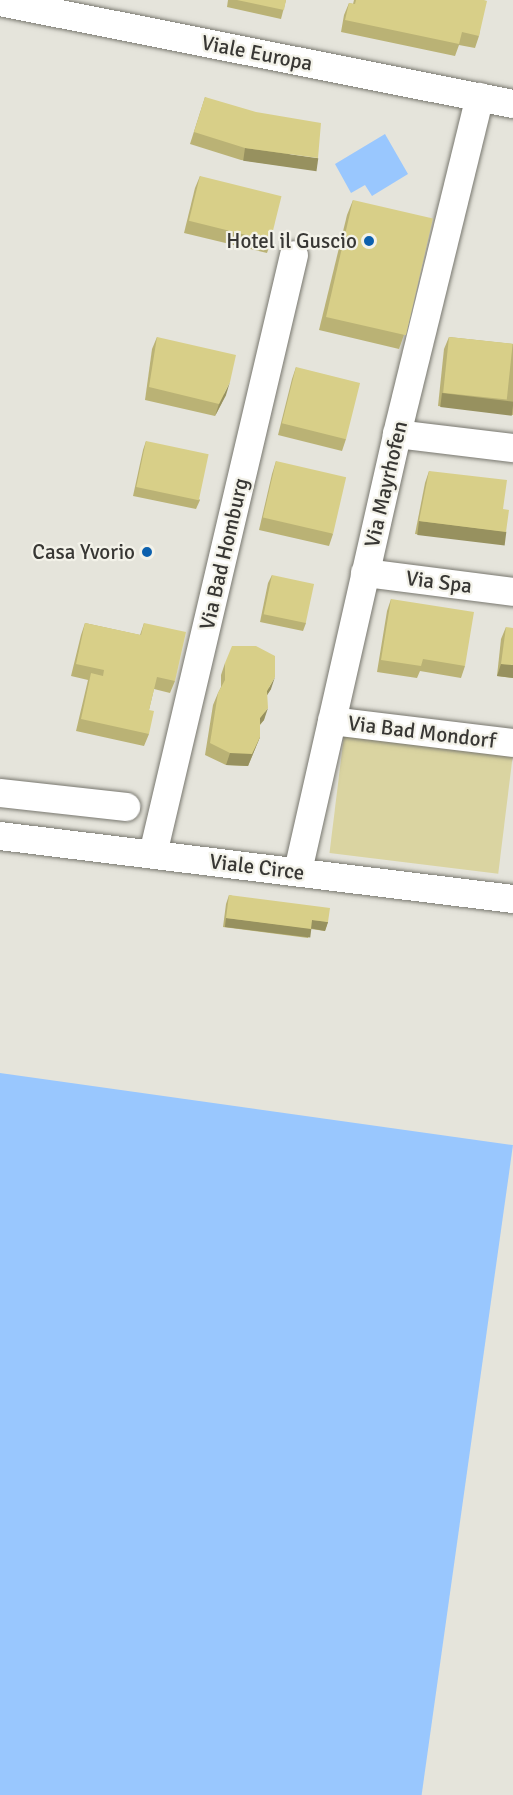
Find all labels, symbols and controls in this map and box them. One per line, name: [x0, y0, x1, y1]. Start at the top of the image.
street label: Viale Europa: [199, 30, 315, 76]
place label: Hotel il Guscio: [226, 228, 357, 254]
marker: Hotel il Guscio: [362, 234, 376, 248]
street label: Via Mayrhofen: [359, 418, 413, 550]
street label: Via Bad Homburg: [194, 476, 254, 632]
place label: Casa Yvorio: [32, 539, 135, 565]
marker: Casa Yvorio: [140, 545, 154, 559]
street label: Via Spa: [404, 565, 474, 599]
street label: Via Bad Mondorf: [347, 710, 497, 754]
street label: Viale Circe: [208, 849, 306, 885]

